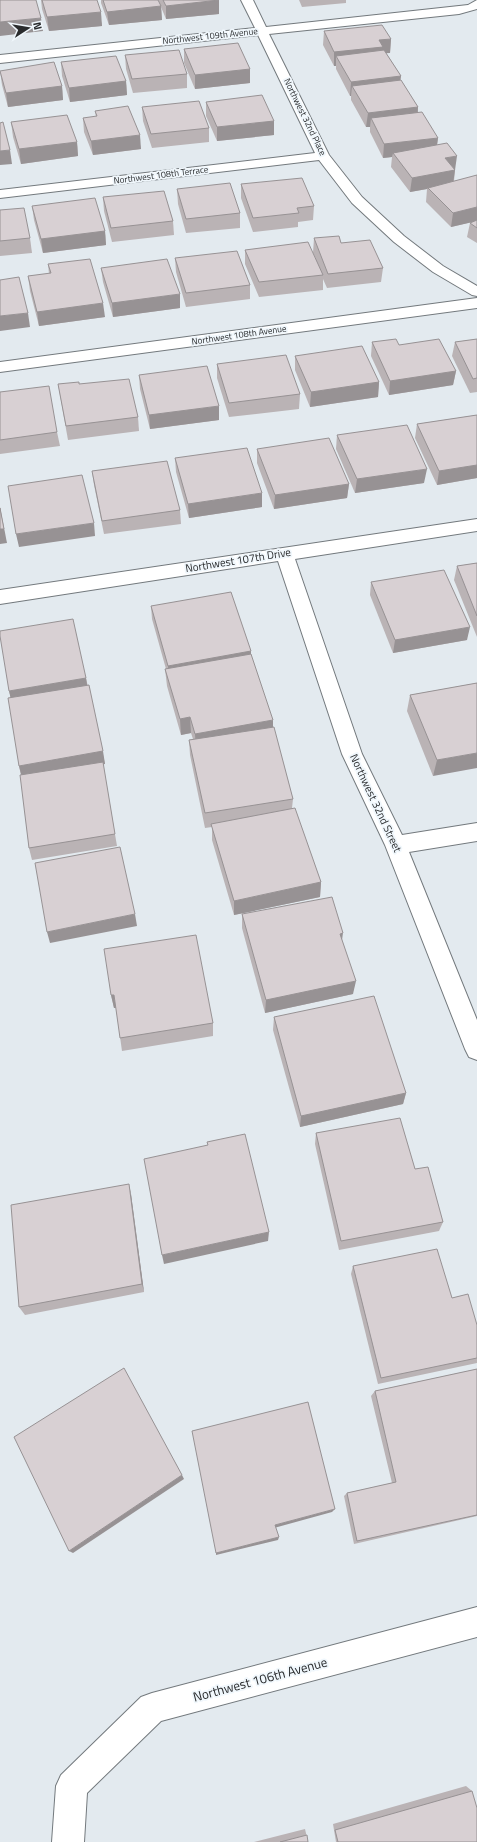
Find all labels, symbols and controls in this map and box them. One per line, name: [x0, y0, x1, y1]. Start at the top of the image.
north arrow: [8, 8, 48, 48]
text: N: [29, 21, 46, 31]
street label: Northwest 109th Avenue: [162, 24, 259, 47]
street label: Northwest 32nd Place: [281, 76, 330, 158]
street label: Northwest 108th Terrace: [113, 162, 209, 187]
street label: Northwest 108th Avenue: [191, 321, 288, 348]
street label: Northwest 107th Drive: [184, 544, 292, 576]
street label: Northwest 32nd Street: [346, 751, 406, 855]
street label: Northwest 106th Avenue: [191, 1651, 329, 1707]

